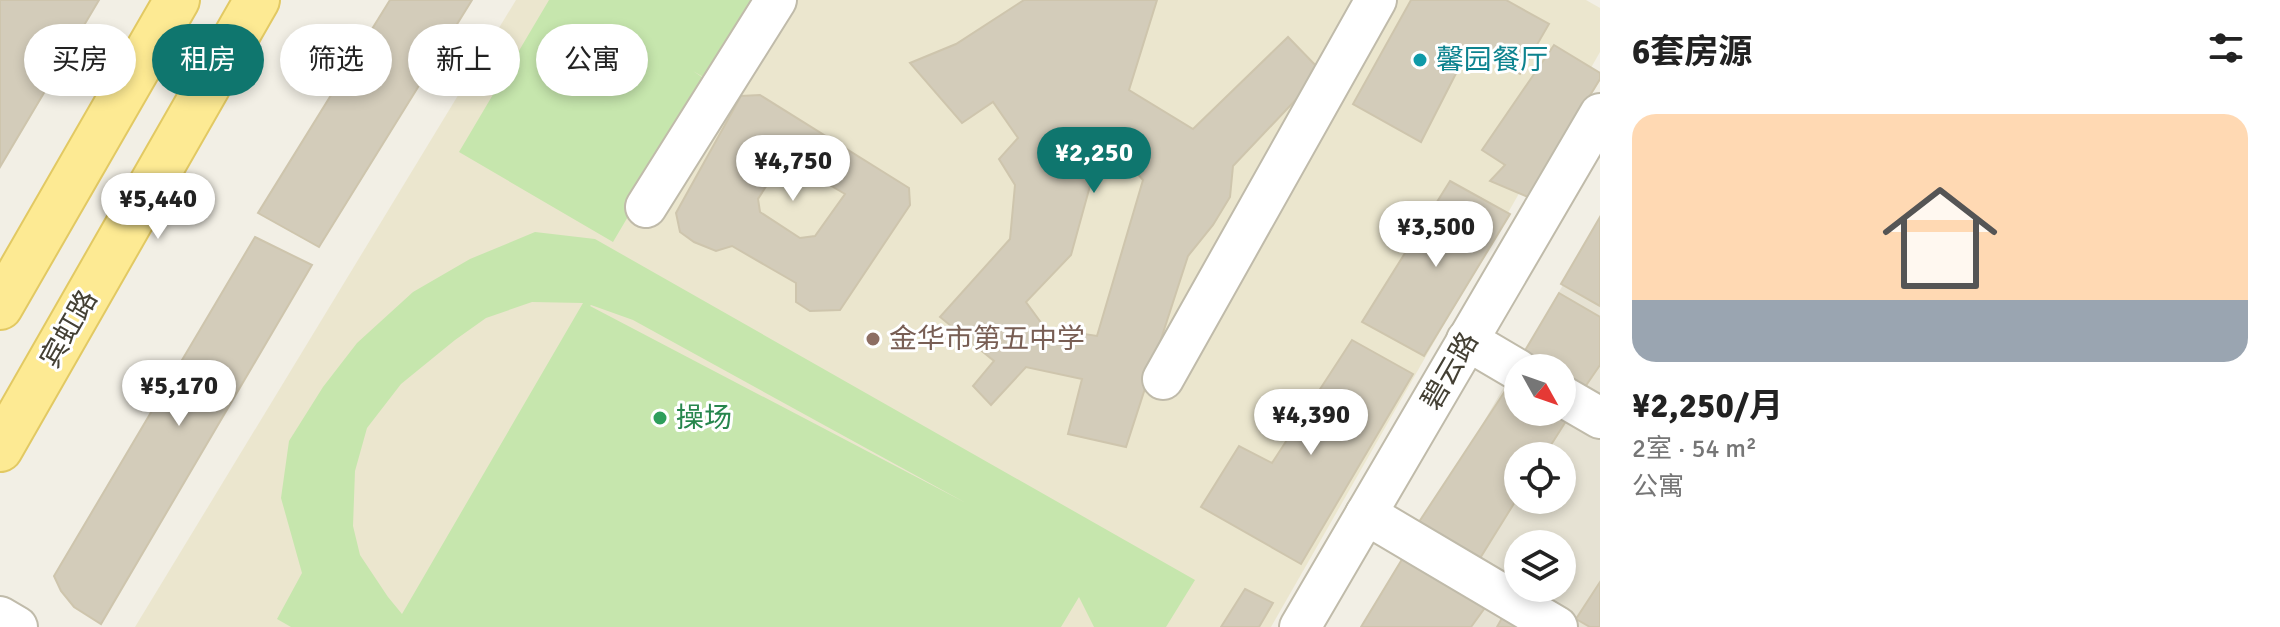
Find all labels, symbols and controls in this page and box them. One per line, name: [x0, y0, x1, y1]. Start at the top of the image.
chip: 买房: [24, 24, 136, 96]
chip: 租房: [152, 24, 264, 96]
chip: 筛选: [280, 24, 392, 96]
chip: 新上: [408, 24, 520, 96]
chip: 公寓: [536, 24, 648, 96]
icon: filters: [2204, 26, 2248, 70]
text: 6套房源: [1632, 31, 1752, 73]
place label: 馨园餐厅: [1436, 43, 1548, 77]
marker: 馨园餐厅: [1411, 51, 1429, 69]
pin: ¥2,250: [1029, 127, 1159, 195]
pin: ¥4,750: [728, 135, 858, 203]
text: ¥2,250: [1055, 137, 1133, 169]
text: ¥4,750: [754, 145, 832, 177]
icon: home: [1868, 166, 2012, 310]
pin: ¥5,440: [93, 173, 223, 241]
text: ¥5,440: [119, 183, 197, 215]
pin: ¥3,500: [1371, 201, 1501, 269]
text: ¥3,500: [1397, 211, 1475, 243]
street label: 宾虹路: [33, 284, 105, 374]
place label: 金华市第五中学: [889, 322, 1085, 356]
street label: 碧云路: [1414, 326, 1486, 416]
marker: 金华市第五中学: [864, 330, 882, 348]
north arrow: [1504, 354, 1576, 426]
map controls: [1504, 354, 1576, 602]
pin: ¥5,170: [114, 360, 244, 428]
text: ¥5,170: [140, 370, 218, 402]
text: ¥2,250/月: [1632, 385, 1783, 427]
pin: ¥4,390: [1246, 389, 1376, 457]
text: ¥4,390: [1272, 399, 1350, 431]
place label: 操场: [676, 401, 732, 435]
marker: 操场: [651, 409, 669, 427]
text: 2室 · 54 m²: [1632, 433, 1757, 465]
button: locate: [1504, 442, 1576, 514]
text: 公寓: [1632, 471, 1684, 503]
button: layers: [1504, 530, 1576, 602]

